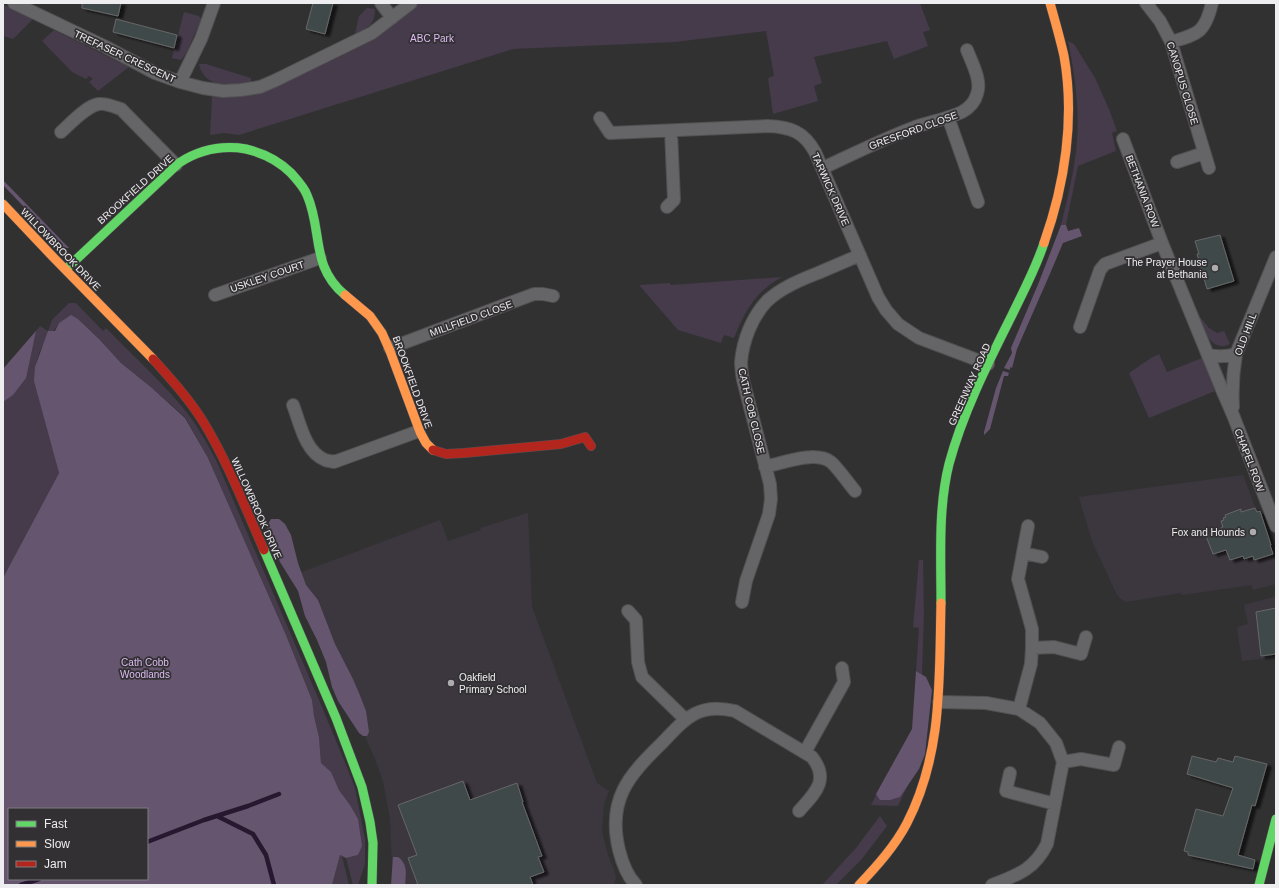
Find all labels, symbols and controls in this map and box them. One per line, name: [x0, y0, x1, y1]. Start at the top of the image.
street label: TREFASER CRESCENT: [72, 28, 177, 85]
park label: ABC Park: [410, 33, 455, 44]
street label: CANOPUS CLOSE: [1165, 40, 1200, 126]
street label: GRESFORD CLOSE: [867, 109, 959, 152]
street label: TARWICK DRIVE: [810, 151, 852, 228]
street label: BROOKFIELD DRIVE: [95, 152, 176, 226]
street label: BETHANIA ROW: [1124, 153, 1162, 229]
street label: WILLOWBROOK DRIVE: [18, 206, 103, 293]
place label: The Prayer House at Bethania: [1126, 257, 1207, 280]
street label: USKLEY COURT: [229, 259, 306, 294]
marker: The Prayer House at Bethania: [1210, 263, 1220, 273]
street label: MILLFIELD CLOSE: [428, 298, 514, 339]
street label: OLD HILL: [1232, 311, 1259, 357]
street label: BROOKFIELD DRIVE: [391, 334, 435, 430]
street label: GREENWAY ROAD: [946, 341, 993, 427]
street label: CATH COB CLOSE: [736, 367, 767, 455]
street label: CHAPEL ROW: [1232, 427, 1267, 494]
street label: WILLOWBROOK DRIVE: [229, 456, 284, 561]
place label: Fox and Hounds: [1172, 527, 1245, 538]
marker: Fox and Hounds: [1248, 527, 1258, 537]
park label: Cath Cobb Woodlands: [120, 657, 170, 680]
place label: Oakfield Primary School: [459, 672, 527, 695]
marker: Oakfield Primary School: [446, 678, 456, 688]
legend: [8, 808, 148, 880]
text: Fast: [44, 817, 68, 831]
text: Slow: [44, 837, 70, 851]
text: Jam: [44, 857, 67, 871]

